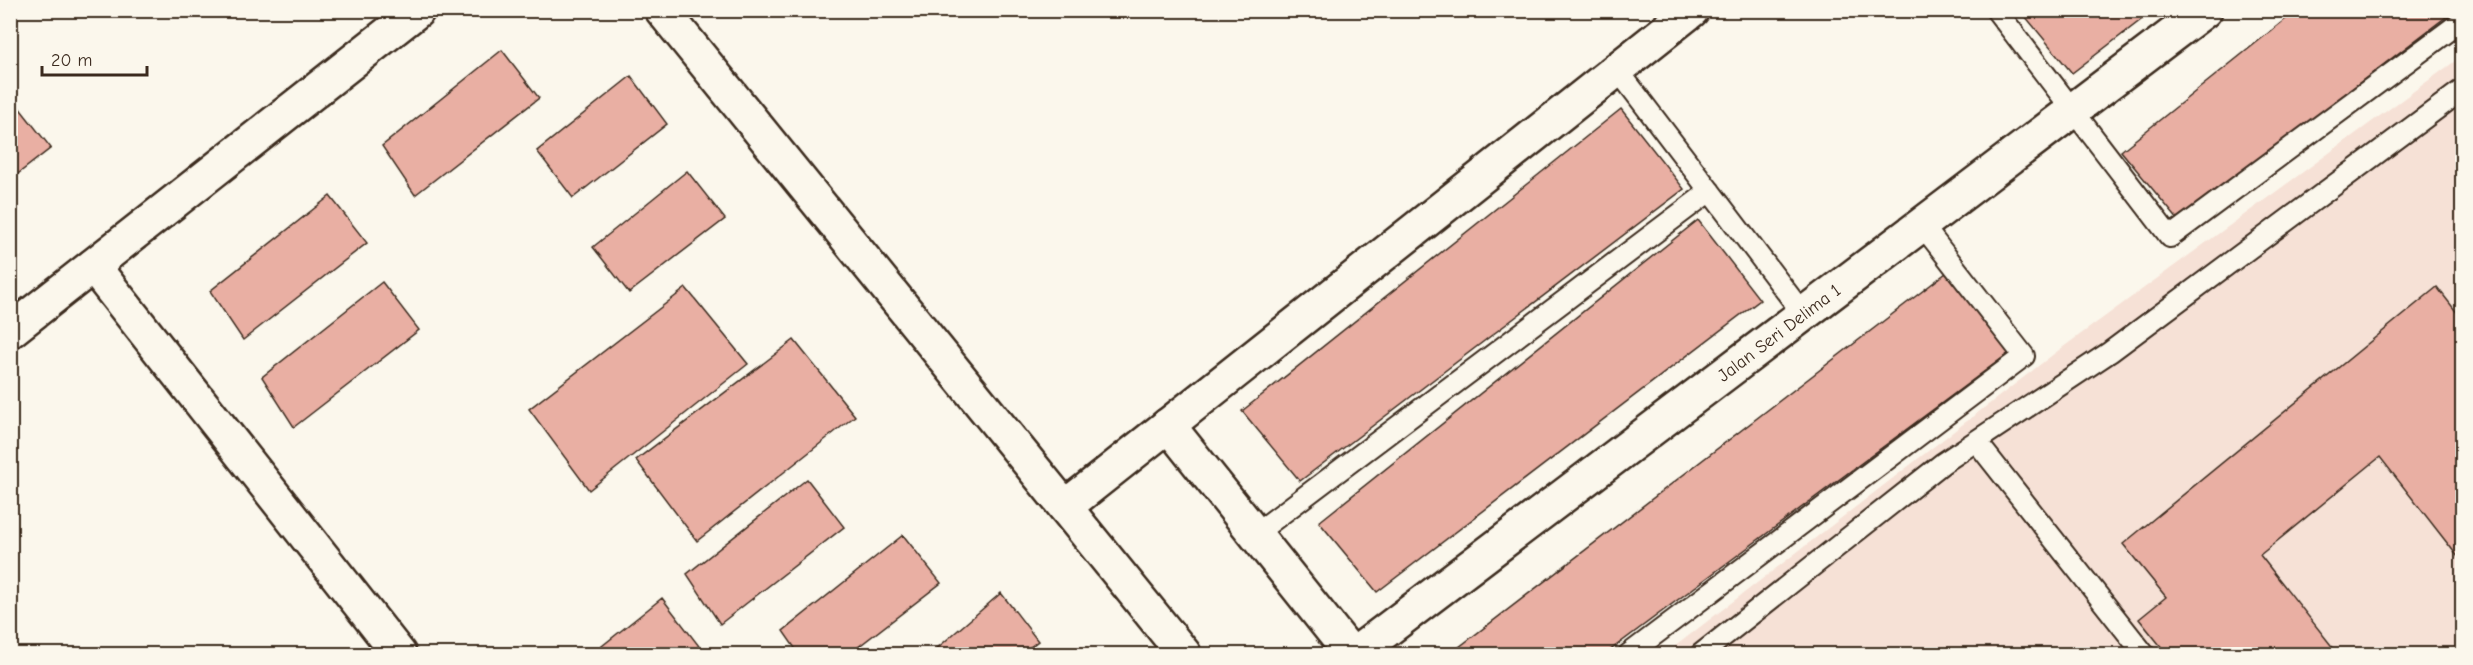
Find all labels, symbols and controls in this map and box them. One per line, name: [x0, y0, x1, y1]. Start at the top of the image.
scale bar: [42, 39, 147, 77]
text: 20 m: [51, 50, 92, 71]
street label: Jalan Seri Delima 1: [1713, 279, 1845, 386]

